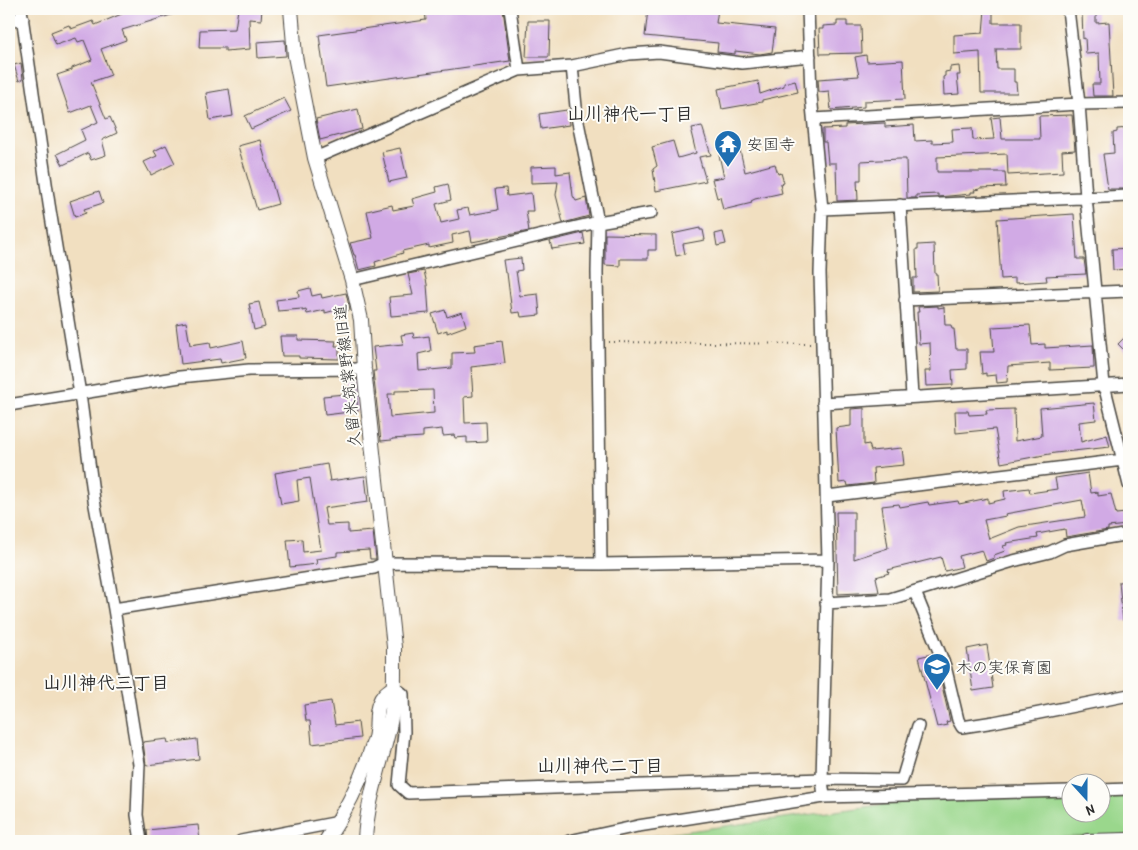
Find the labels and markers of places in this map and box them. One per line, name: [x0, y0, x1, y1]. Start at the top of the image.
temple icon: 安国寺: [713, 129, 743, 168]
place label: 安国寺: [747, 133, 795, 155]
school or university icon: 木の実保育園: [922, 652, 952, 691]
place label: 木の実保育園: [956, 656, 1052, 678]

